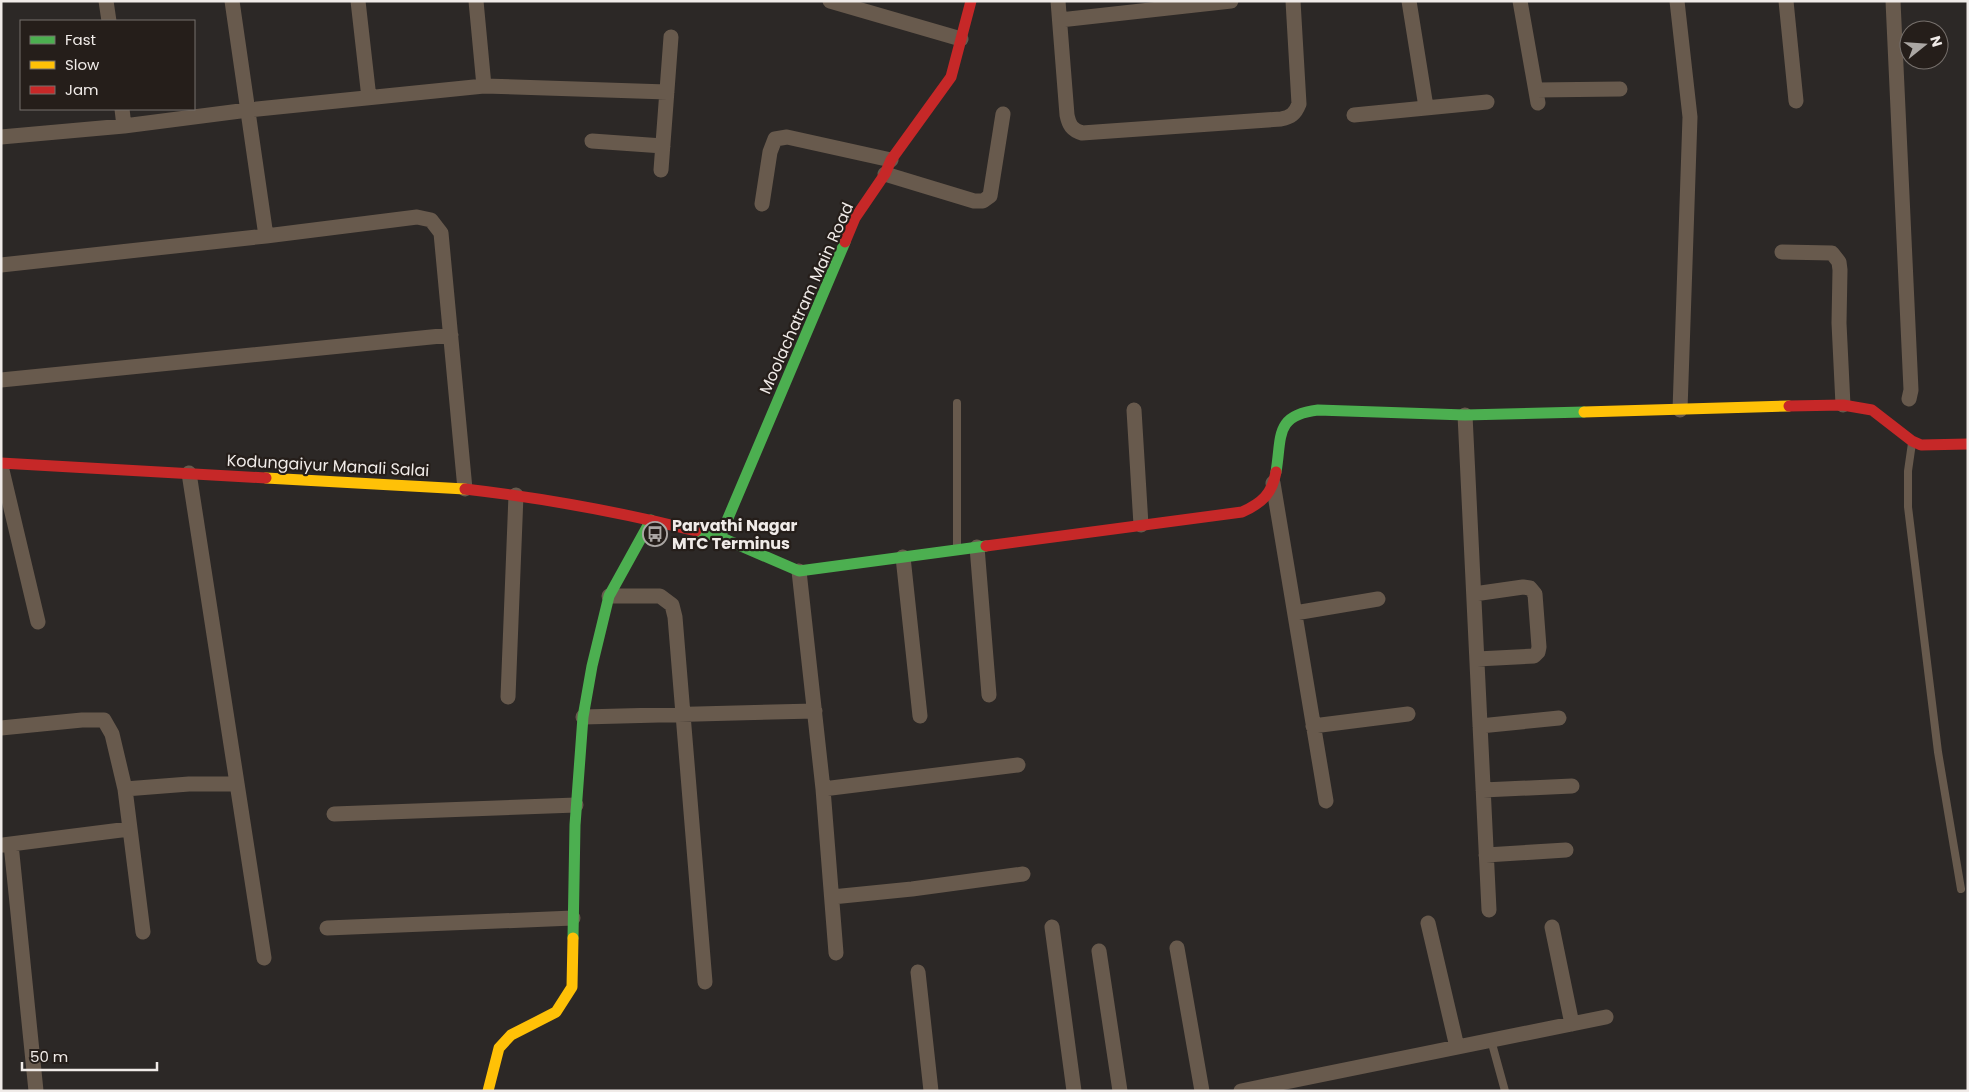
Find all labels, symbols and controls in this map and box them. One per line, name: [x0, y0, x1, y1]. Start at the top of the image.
legend: [20, 20, 195, 110]
north arrow: [1899, 20, 1949, 70]
text: Fast: [65, 29, 96, 50]
text: N: [1925, 33, 1948, 49]
text: Slow: [65, 54, 100, 75]
text: Jam: [65, 79, 99, 100]
street label: Moolachatram Main Road: [754, 199, 859, 398]
street label: Kodungaiyur Manali Salai: [226, 449, 430, 482]
place label: Parvathi Nagar MTC Terminus: [672, 514, 798, 555]
bus stop icon: Parvathi Nagar MTC Terminus: [642, 521, 668, 547]
scale bar: [22, 1040, 158, 1072]
text: 50 m: [30, 1046, 68, 1067]

